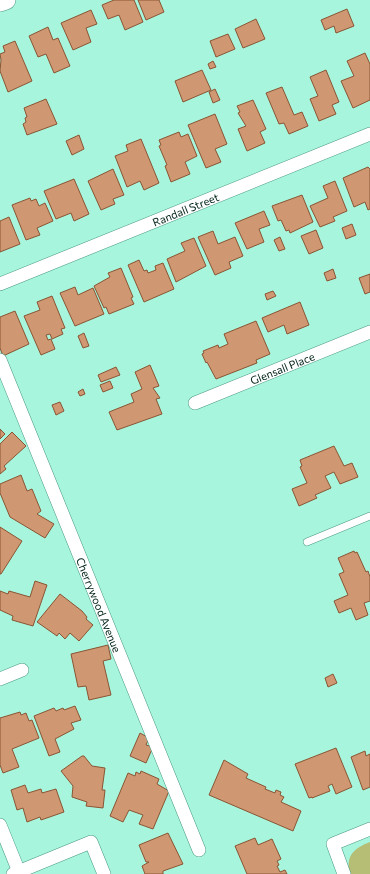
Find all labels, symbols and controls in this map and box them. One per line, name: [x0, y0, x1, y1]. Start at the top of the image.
street label: Randall Street: [150, 189, 221, 228]
street label: Glensall Place: [248, 349, 316, 387]
street label: Cherrywood Avenue: [74, 555, 124, 654]

